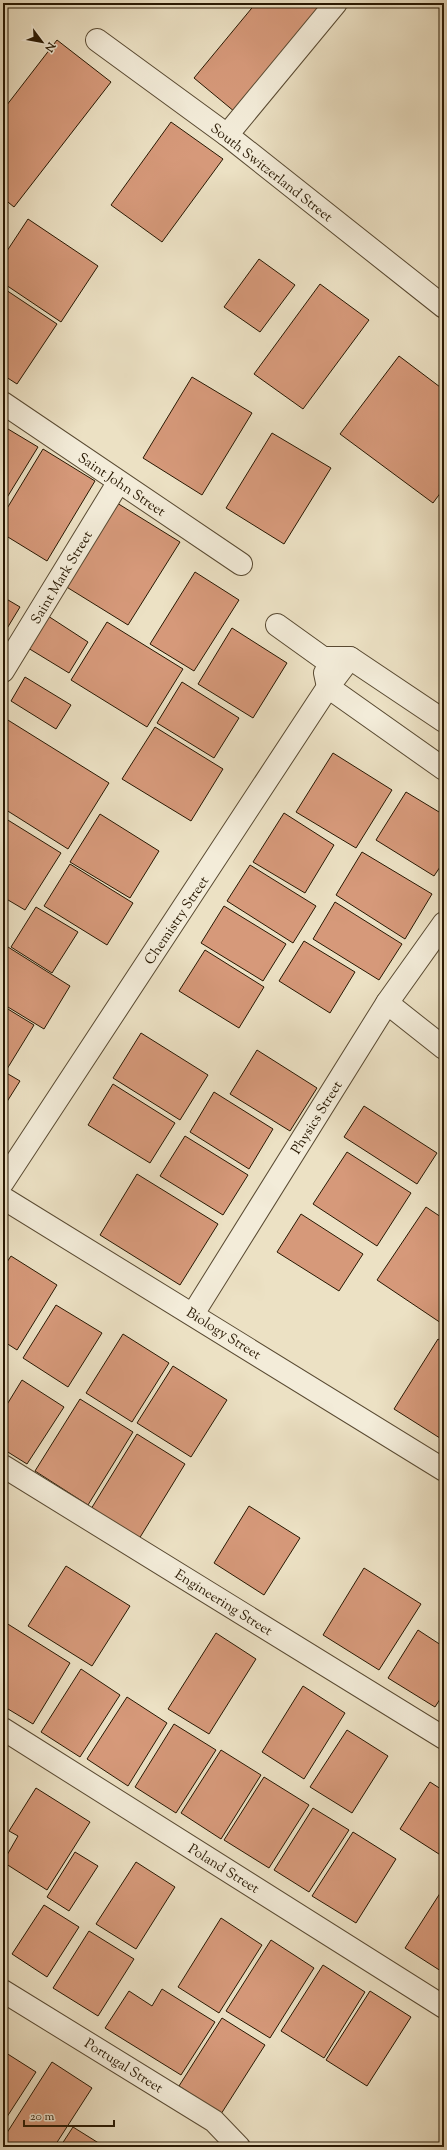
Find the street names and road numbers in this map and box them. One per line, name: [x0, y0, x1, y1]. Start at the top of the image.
street label: South Switzerland Street: [205, 119, 336, 228]
street label: Saint John Street: [73, 449, 169, 523]
street label: Saint Mark Street: [27, 527, 99, 629]
street label: Chemistry Street: [141, 873, 215, 969]
street label: Physics Street: [287, 1077, 348, 1159]
street label: Biology Street: [182, 1304, 264, 1366]
street label: Engineering Street: [170, 1566, 276, 1642]
street label: Poland Street: [184, 1840, 263, 1900]
street label: Portugal Street: [80, 2035, 166, 2099]

